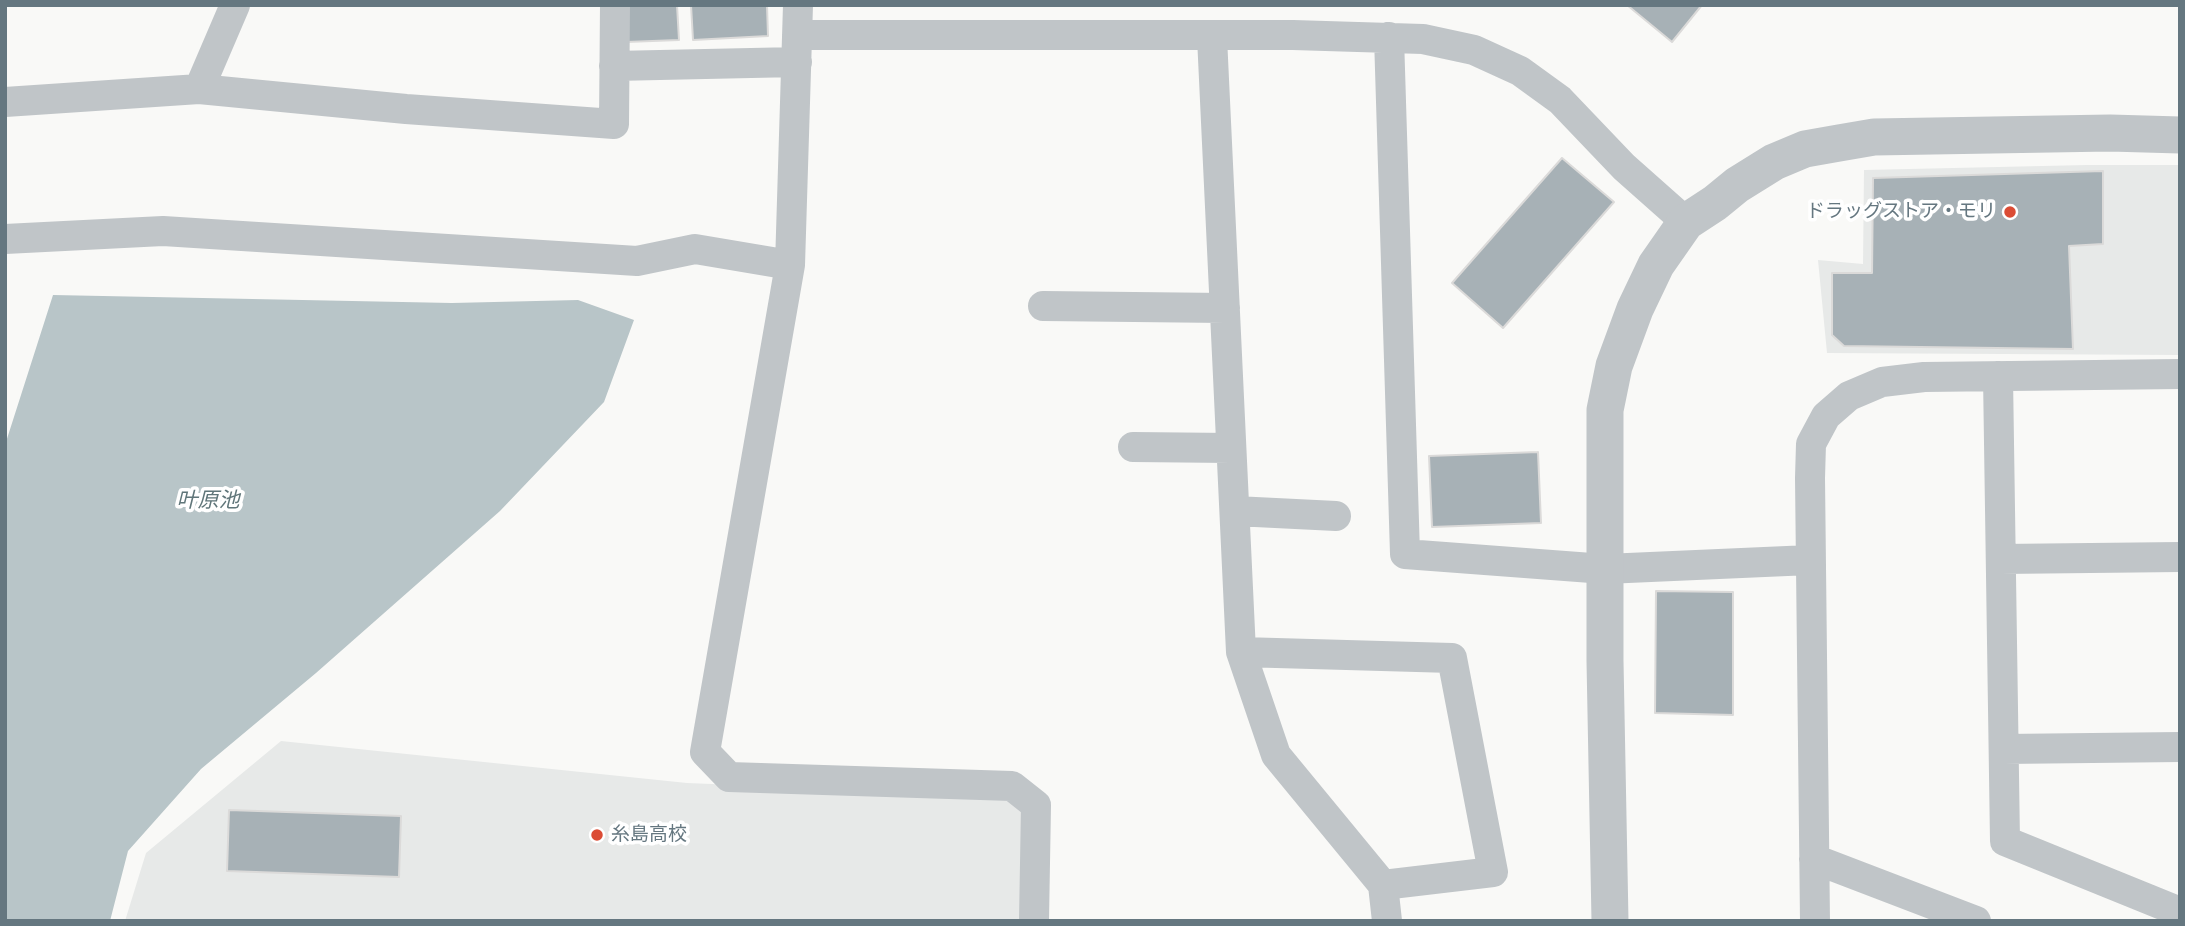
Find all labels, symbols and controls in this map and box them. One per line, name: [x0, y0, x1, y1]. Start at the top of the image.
place label: ドラッグストア・モリ: [1806, 201, 1996, 223]
marker: ドラッグストア・モリ: [2002, 204, 2018, 220]
water label: 叶原池: [177, 488, 239, 514]
place label: 糸島高校: [611, 824, 687, 846]
marker: 糸島高校: [589, 827, 605, 843]

